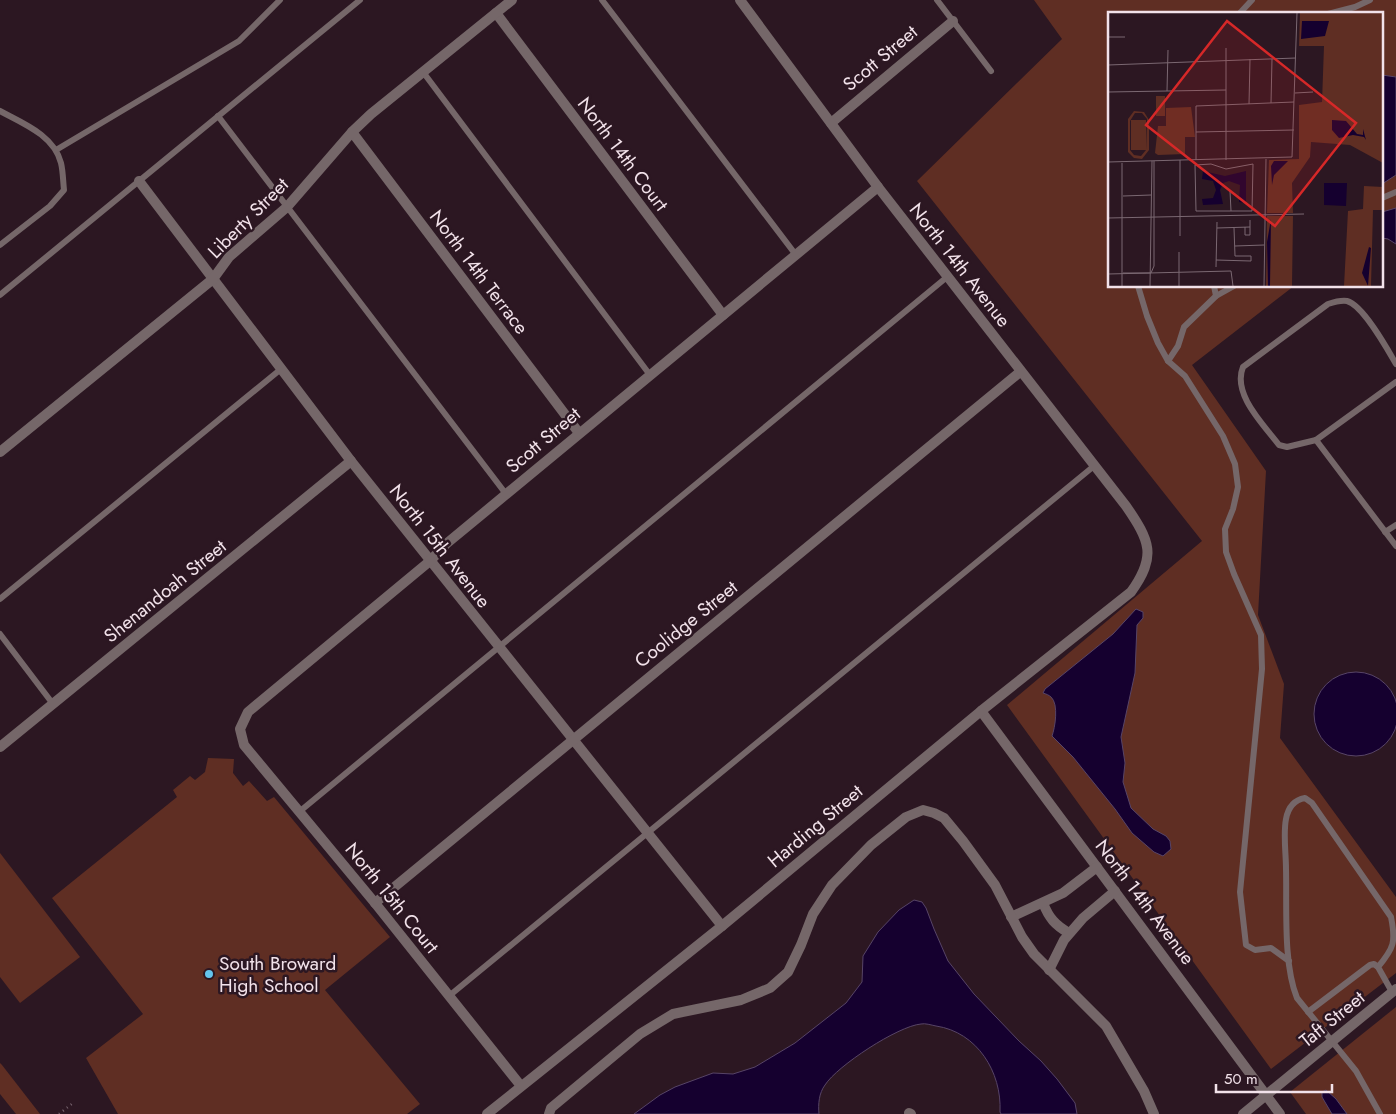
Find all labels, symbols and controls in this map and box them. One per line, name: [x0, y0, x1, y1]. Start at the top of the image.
inset map: [1108, 12, 1384, 288]
street label: Scott Street: [837, 18, 923, 97]
street label: North 14th Court: [571, 92, 675, 217]
street label: Liberty Street: [201, 171, 295, 265]
street label: North 14th Avenue: [903, 197, 1017, 333]
street label: North 14th Terrace: [423, 204, 535, 340]
street label: Scott Street: [500, 400, 586, 479]
street label: North 15th Avenue: [383, 478, 497, 614]
street label: Shenandoah Street: [98, 533, 232, 649]
street label: Coolidge Street: [629, 574, 744, 674]
street label: Harding Street: [762, 778, 869, 874]
street label: North 14th Avenue: [1089, 834, 1201, 971]
street label: North 15th Court: [339, 837, 445, 960]
place label: South Broward High School: [219, 950, 336, 999]
marker: South Broward High School: [203, 968, 215, 980]
street label: Taft Street: [1294, 984, 1371, 1054]
scale bar: [1216, 1062, 1332, 1094]
text: 50 m: [1224, 1068, 1258, 1090]

